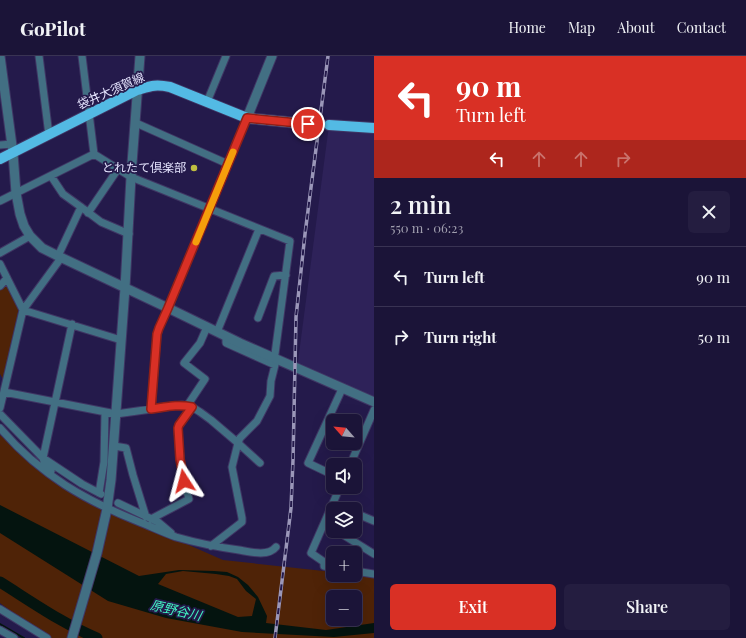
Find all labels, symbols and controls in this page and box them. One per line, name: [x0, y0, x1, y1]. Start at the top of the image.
text: GoPilot: [20, 15, 86, 41]
text: Home: [508, 18, 546, 37]
text: Map: [568, 18, 595, 37]
text: About: [617, 18, 655, 37]
text: Contact: [677, 18, 726, 37]
text: 90 m: [456, 67, 521, 104]
street label: 袋井大須賀線: [74, 68, 147, 112]
icon: left: [390, 72, 442, 124]
text: Turn left: [456, 103, 526, 127]
pin: [291, 107, 325, 141]
icon: arrive: [297, 113, 319, 135]
icon: left: [486, 148, 508, 170]
icon: ahead: [528, 148, 550, 170]
icon: ahead: [570, 148, 592, 170]
icon: right: [612, 148, 634, 170]
place label: とれたて倶楽部: [102, 159, 186, 175]
marker: とれたて倶楽部: [189, 163, 199, 173]
text: 2 min: [390, 188, 451, 220]
button: close: [688, 191, 730, 233]
text: 550 m · 06:23: [390, 219, 463, 236]
icon: left: [390, 266, 412, 288]
text: Turn left: [424, 267, 485, 287]
text: 90 m: [696, 267, 730, 287]
icon: right: [390, 326, 412, 348]
text: Turn right: [424, 327, 497, 347]
text: 50 m: [698, 327, 730, 347]
north arrow: [326, 414, 362, 450]
map controls: [326, 414, 362, 626]
button: sound: [326, 458, 362, 494]
position arrow: [163, 460, 205, 502]
button: layers: [326, 502, 362, 538]
button: +: [326, 546, 362, 582]
button: Exit: [390, 584, 556, 630]
button: Share: [564, 584, 730, 630]
button: −: [326, 590, 362, 626]
water label: 原野谷川: [149, 595, 205, 624]

